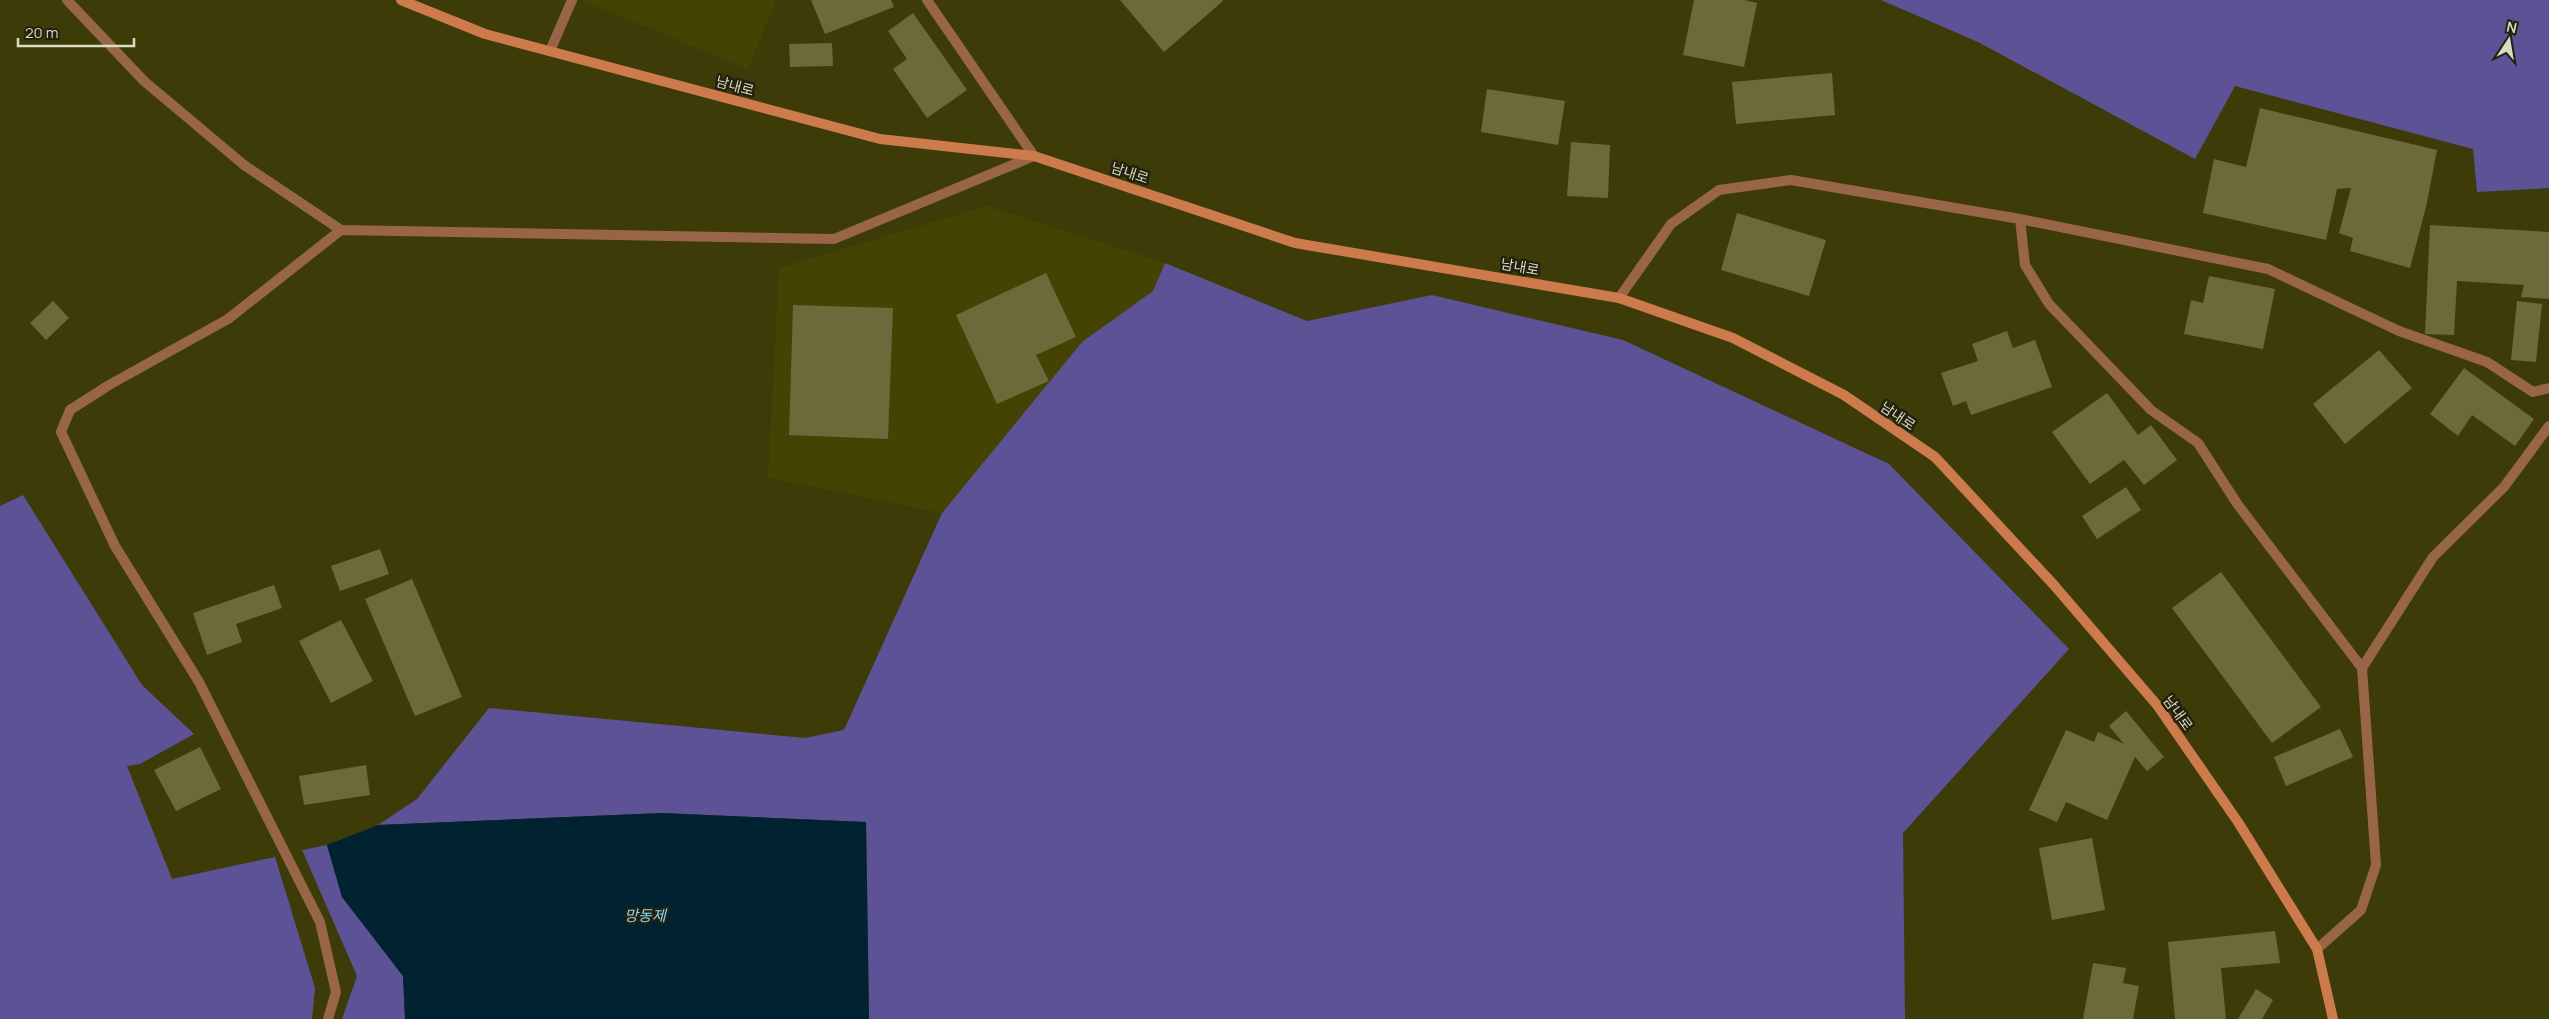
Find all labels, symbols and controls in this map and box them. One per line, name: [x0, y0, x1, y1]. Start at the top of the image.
scale bar: [18, 15, 134, 47]
north arrow: [2484, 15, 2534, 65]
text: N: [2505, 16, 2519, 37]
text: 20 m: [25, 22, 58, 43]
street label: 남내로: [714, 71, 756, 100]
street label: 남내로: [1109, 158, 1152, 188]
street label: 남내로: [1499, 254, 1541, 279]
street label: 남내로: [1877, 397, 1920, 434]
street label: 남내로: [2159, 691, 2198, 734]
water label: 망동제: [624, 905, 668, 926]

